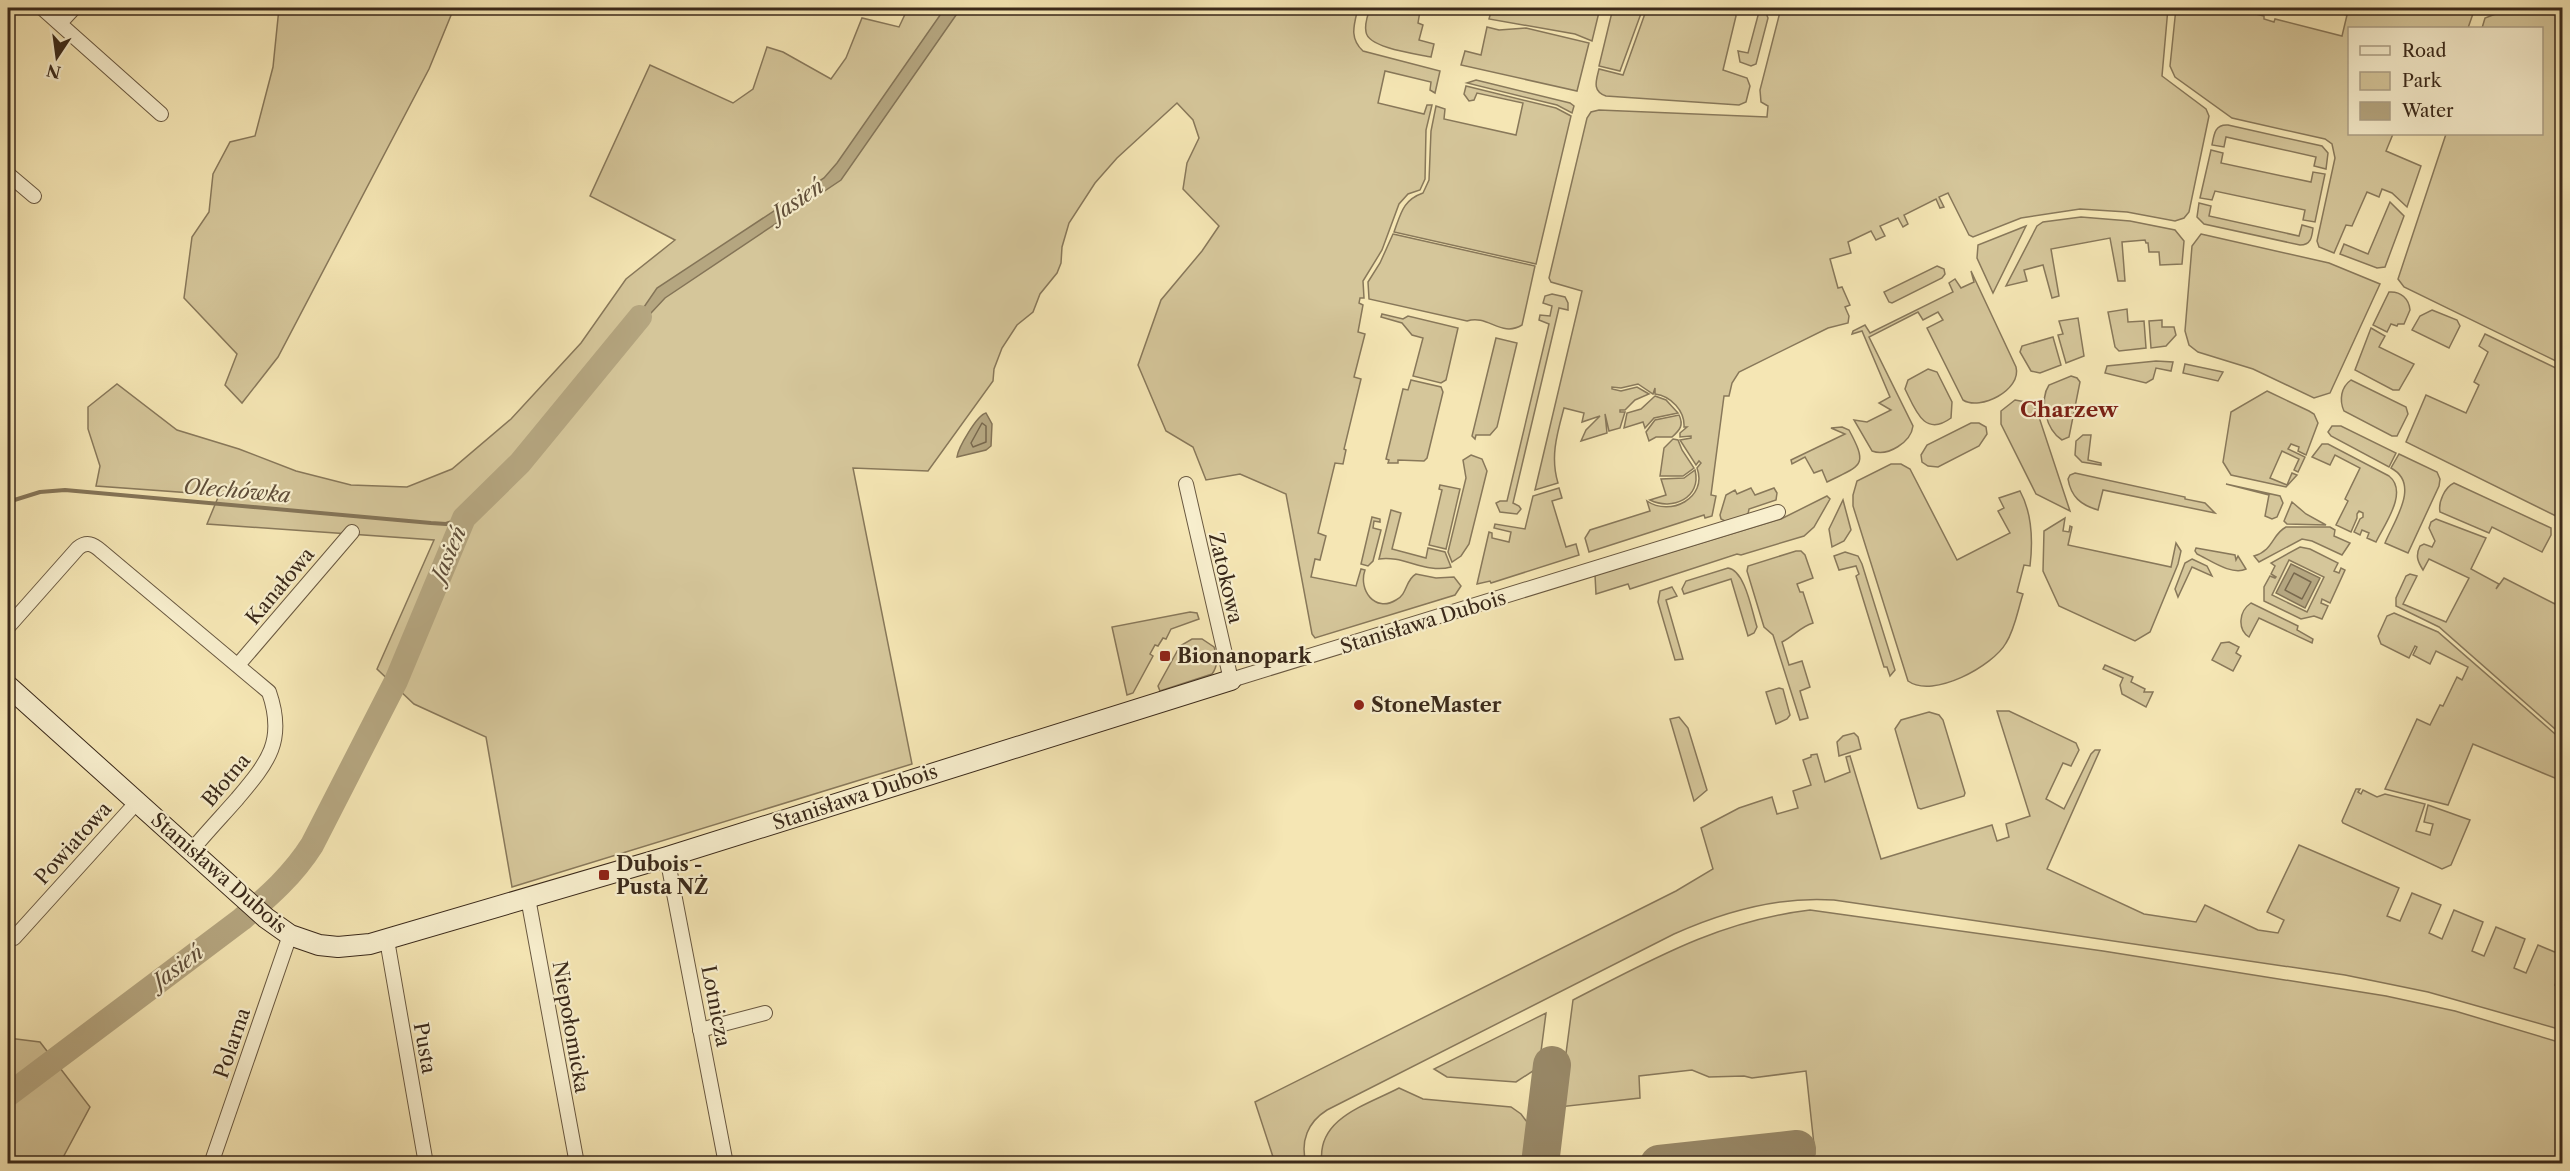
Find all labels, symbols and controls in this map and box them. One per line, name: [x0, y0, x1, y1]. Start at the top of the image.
north arrow: [27, 27, 87, 87]
legend: [2348, 27, 2543, 135]
text: Road: [2402, 40, 2447, 62]
text: N: [45, 60, 63, 83]
text: Park: [2402, 70, 2443, 92]
text: Water: [2401, 100, 2454, 122]
water label: Jasień: [762, 173, 828, 229]
district label: Charzew: [2020, 397, 2119, 422]
water label: Olechówka: [182, 473, 292, 508]
water label: Jasień: [424, 523, 471, 590]
street label: Zatokowa: [1204, 530, 1248, 626]
street label: Kanałowa: [241, 542, 320, 630]
street label: Stanisława Dubois: [1337, 585, 1509, 659]
place label: Bionanopark: [1177, 644, 1312, 668]
marker: Bionanopark: [1158, 649, 1172, 663]
place label: StoneMaster: [1371, 693, 1502, 717]
marker: StoneMaster: [1352, 698, 1366, 712]
street label: Błotna: [197, 748, 256, 812]
street label: Stanisława Dubois: [769, 759, 941, 835]
street label: Powiatowa: [30, 796, 117, 889]
street label: Stanisława Dubois: [146, 807, 292, 939]
place label: Dubois - Pusta NŻ: [616, 852, 708, 899]
marker: Dubois - Pusta NŻ: [597, 868, 611, 882]
water label: Jasień: [143, 939, 208, 997]
street label: Niepołomicka: [548, 959, 594, 1095]
street label: Lotnicza: [696, 963, 736, 1049]
street label: Polarna: [209, 1004, 255, 1081]
street label: Pusta: [409, 1020, 441, 1076]

